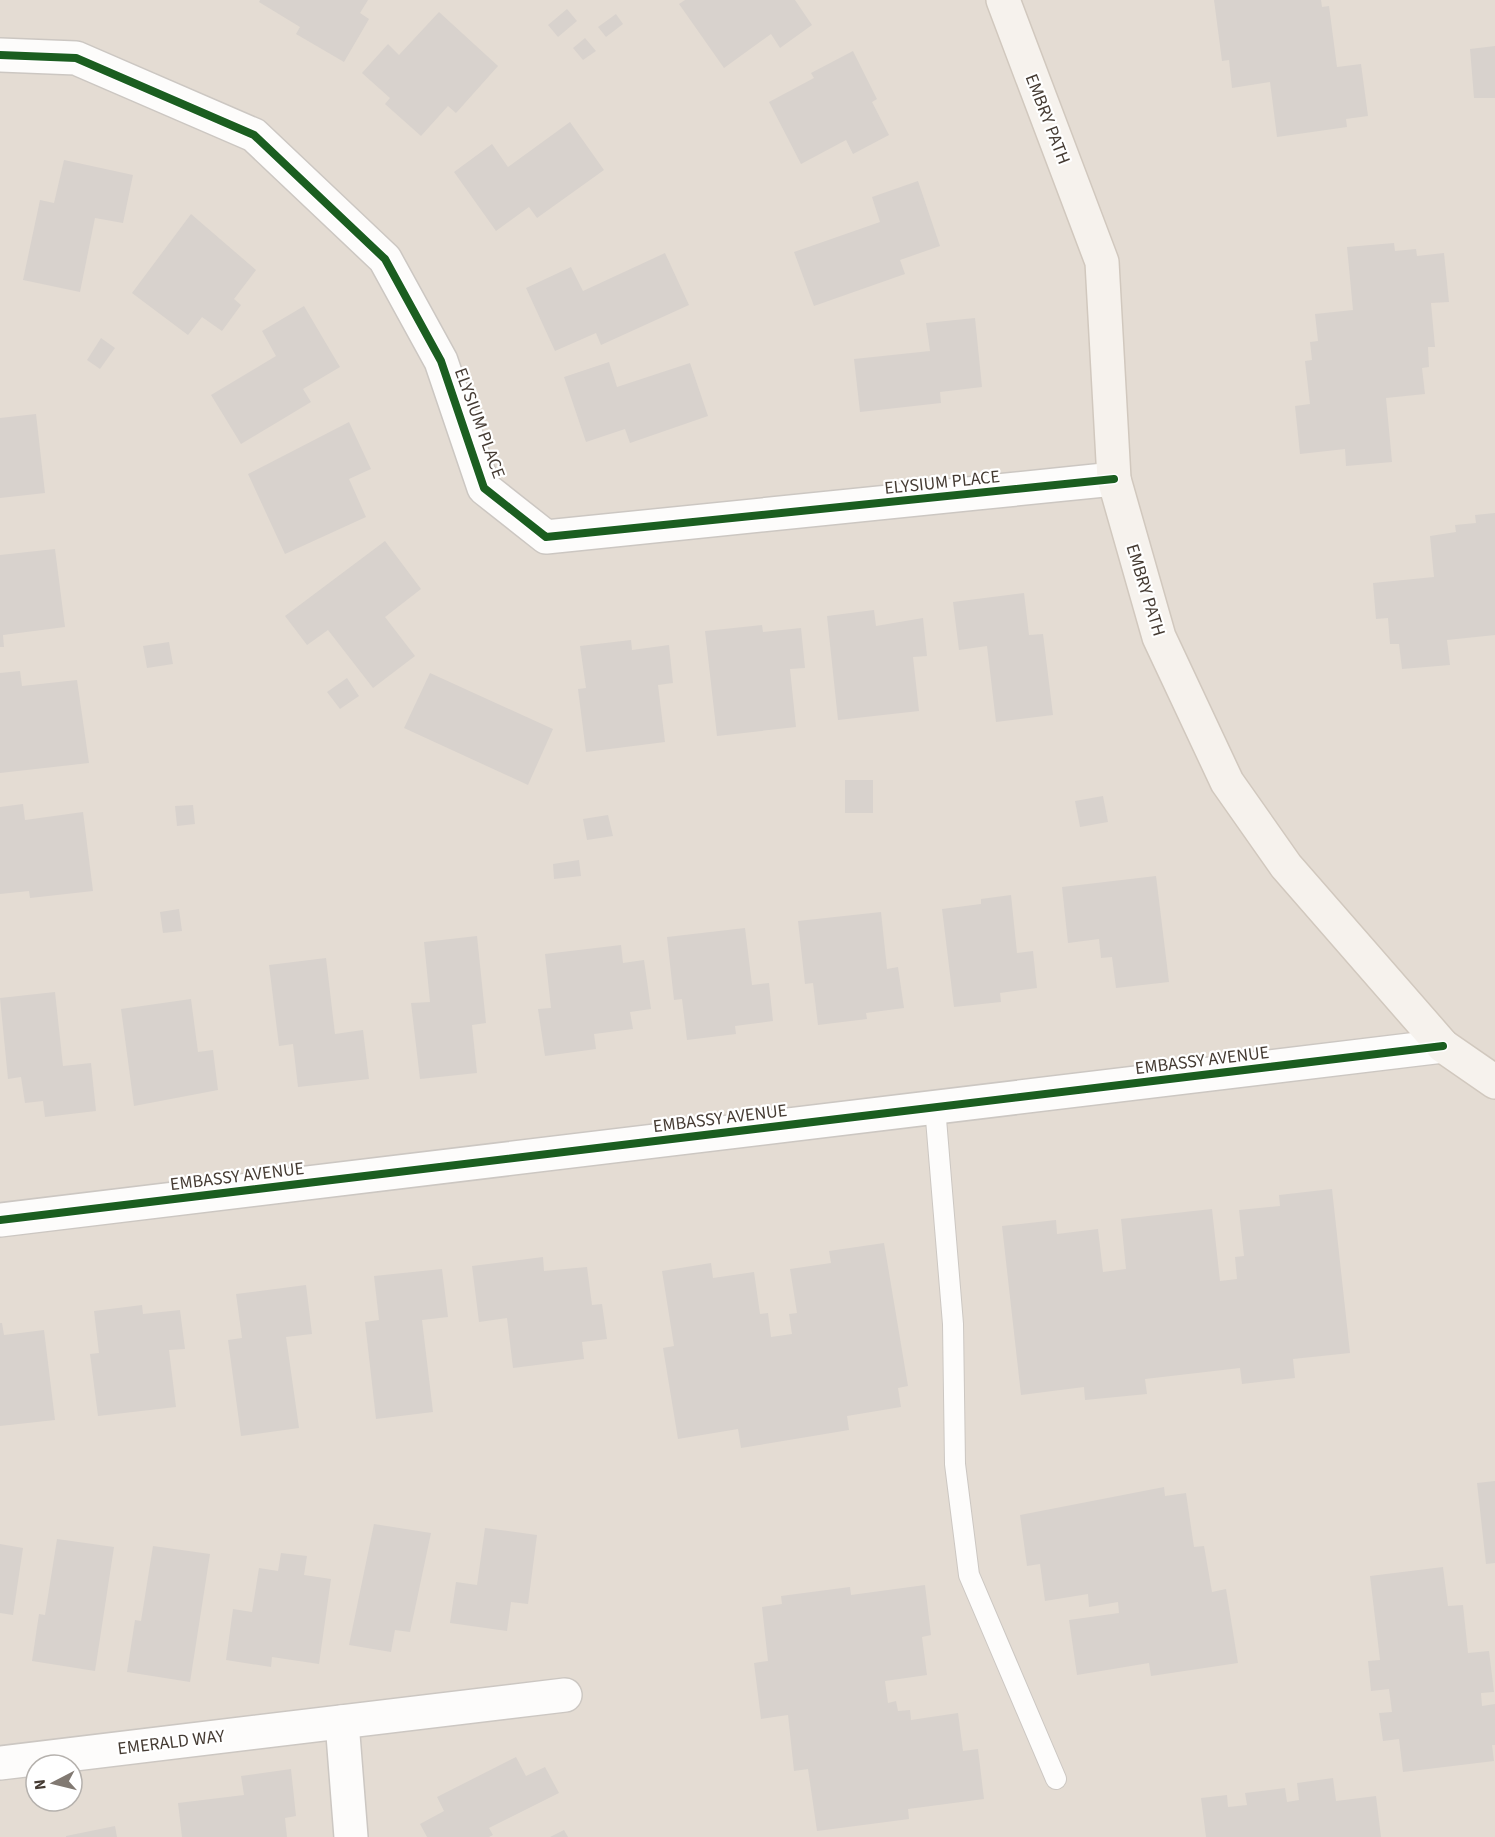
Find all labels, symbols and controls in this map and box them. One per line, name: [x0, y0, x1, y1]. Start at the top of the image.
street label: EMBRY PATH: [1019, 70, 1076, 168]
street label: ELYSIUM PLACE: [448, 364, 511, 482]
street label: ELYSIUM PLACE: [883, 464, 1001, 501]
street label: EMBRY PATH: [1120, 541, 1171, 639]
street label: EMBASSY AVENUE: [1134, 1040, 1271, 1081]
street label: EMBASSY AVENUE: [652, 1098, 789, 1139]
street label: EMBASSY AVENUE: [169, 1156, 306, 1197]
street label: EMERALD WAY: [116, 1723, 226, 1761]
north arrow: [24, 1753, 84, 1813]
text: N: [29, 1778, 52, 1791]

